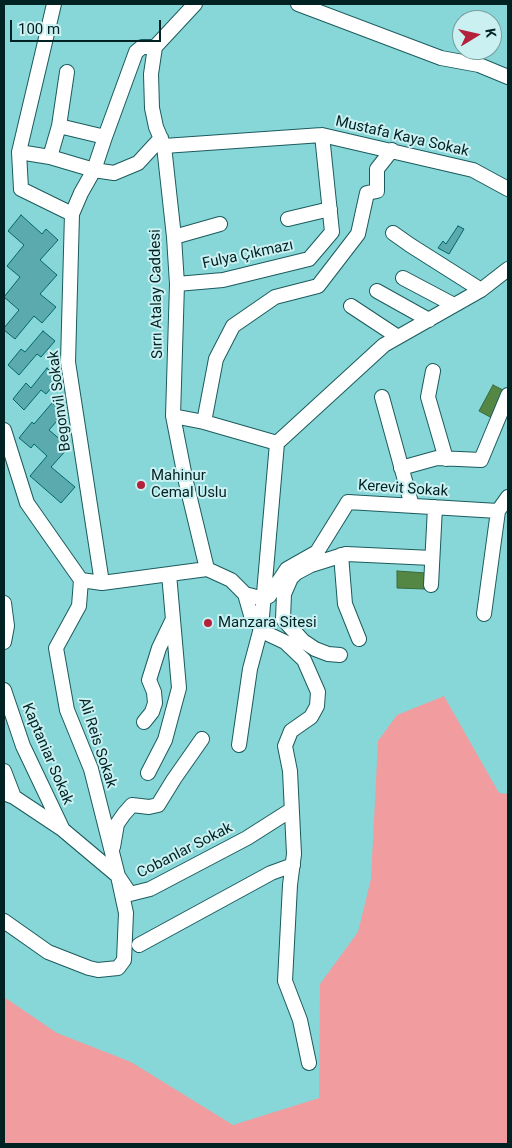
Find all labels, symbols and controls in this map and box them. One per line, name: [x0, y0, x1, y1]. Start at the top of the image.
scale bar: [12, 10, 164, 42]
north arrow: [452, 10, 502, 60]
text: 100 m: [18, 20, 60, 38]
text: K: [482, 27, 499, 38]
street label: Mustafa Kaya Sokak: [334, 113, 470, 161]
street label: Sırrı Atalay Caddesi: [147, 229, 167, 359]
street label: Fulya Çıkmazı: [201, 237, 295, 273]
street label: Begonvil Sokak: [45, 349, 75, 453]
place label: Mahinur Cemal Uslu: [151, 467, 227, 502]
street label: Kerevit Sokak: [357, 477, 449, 501]
marker: Mahinur Cemal Uslu: [135, 479, 147, 491]
place label: Manzara Sitesi: [218, 614, 317, 632]
marker: Manzara Sitesi: [202, 617, 214, 629]
street label: Ali Reis Sokak: [74, 696, 120, 790]
street label: Kaptaniar Sokak: [17, 700, 77, 808]
street label: Cobanlar Sokak: [134, 819, 236, 883]

